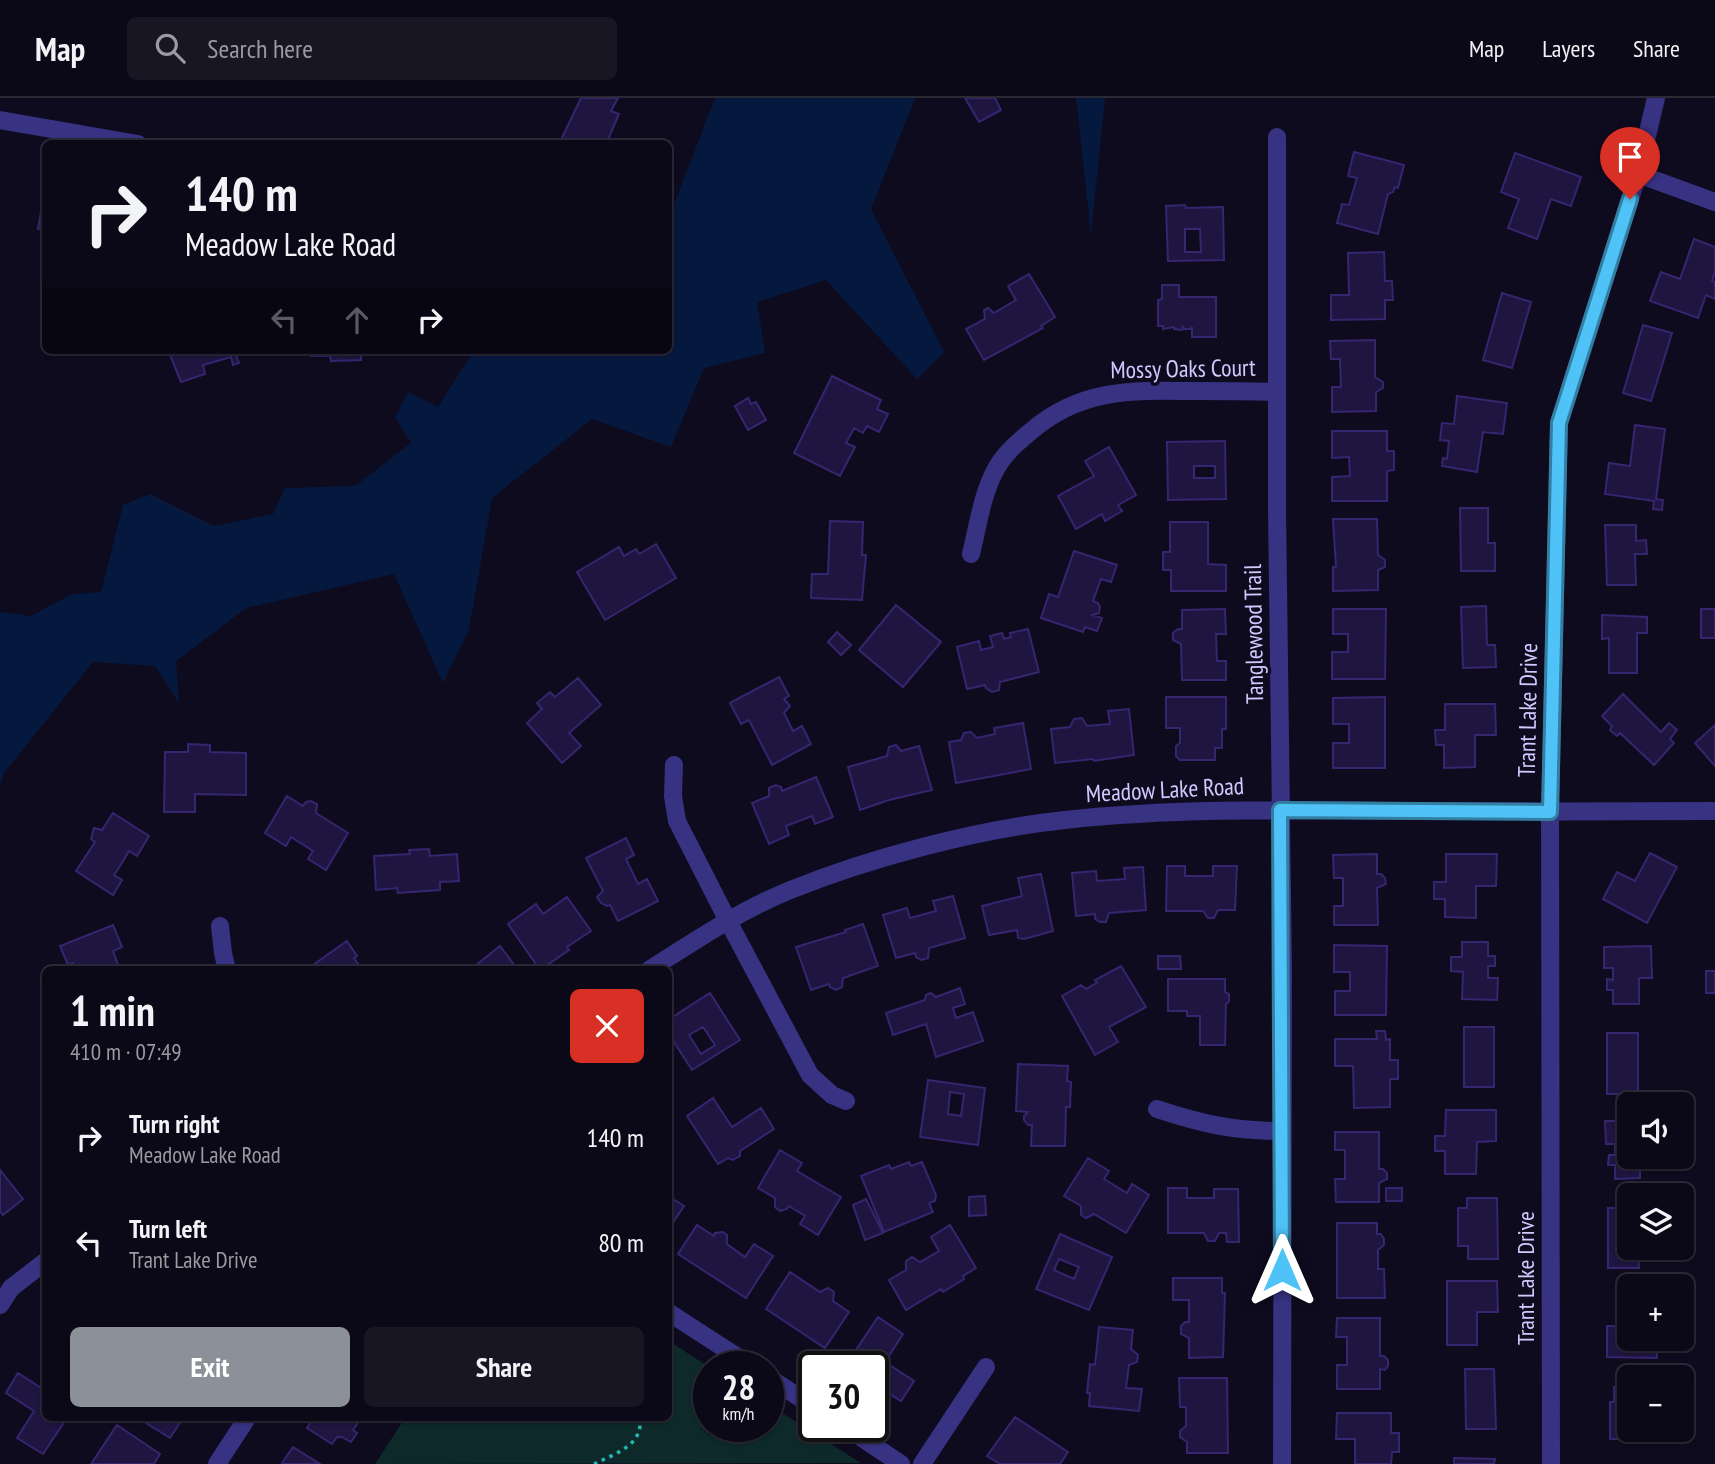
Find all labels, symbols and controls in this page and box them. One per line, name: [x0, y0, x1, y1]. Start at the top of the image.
search box: [127, 17, 617, 80]
text: Map: [35, 27, 85, 70]
icon: search: [151, 29, 189, 67]
text: Search here: [207, 32, 313, 65]
text: Map: [1469, 33, 1504, 64]
text: Layers: [1542, 33, 1595, 64]
text: Share: [1633, 33, 1680, 64]
pin: [1600, 127, 1660, 199]
icon: arrive: [1611, 138, 1649, 176]
text: 140 m: [185, 161, 298, 225]
icon: right: [70, 168, 161, 259]
text: Meadow Lake Road: [185, 223, 396, 265]
icon: left: [265, 301, 303, 339]
icon: ahead: [338, 301, 376, 339]
icon: right: [411, 301, 449, 339]
street label: Mossy Oaks Court: [1110, 352, 1256, 385]
street label: Tanglewood Trail: [1237, 563, 1270, 704]
street label: Trant Lake Drive: [1511, 643, 1544, 777]
street label: Meadow Lake Road: [1085, 770, 1245, 809]
text: 1 min: [70, 983, 155, 1038]
button: close: [570, 989, 644, 1063]
text: 410 m · 07:49: [70, 1037, 182, 1066]
map controls: [1617, 1092, 1694, 1442]
button: sound: [1617, 1092, 1694, 1169]
text: Turn right: [129, 1107, 220, 1140]
icon: right: [70, 1119, 108, 1157]
text: 140 m: [586, 1121, 644, 1154]
text: Meadow Lake Road: [129, 1140, 281, 1169]
button: layers: [1617, 1183, 1694, 1260]
street label: Trant Lake Drive: [1510, 1211, 1541, 1345]
text: Turn left: [129, 1212, 207, 1245]
icon: left: [70, 1224, 108, 1262]
text: 80 m: [598, 1226, 644, 1259]
position arrow: [1245, 1233, 1319, 1307]
text: Trant Lake Drive: [129, 1245, 257, 1274]
button: +: [1617, 1274, 1694, 1351]
button: Exit: [70, 1327, 350, 1407]
button: Share: [364, 1327, 644, 1407]
speed limit sign: 30: [798, 1351, 889, 1442]
text: 28: [722, 1364, 755, 1410]
button: −: [1617, 1365, 1694, 1442]
text: km/h: [723, 1402, 754, 1425]

